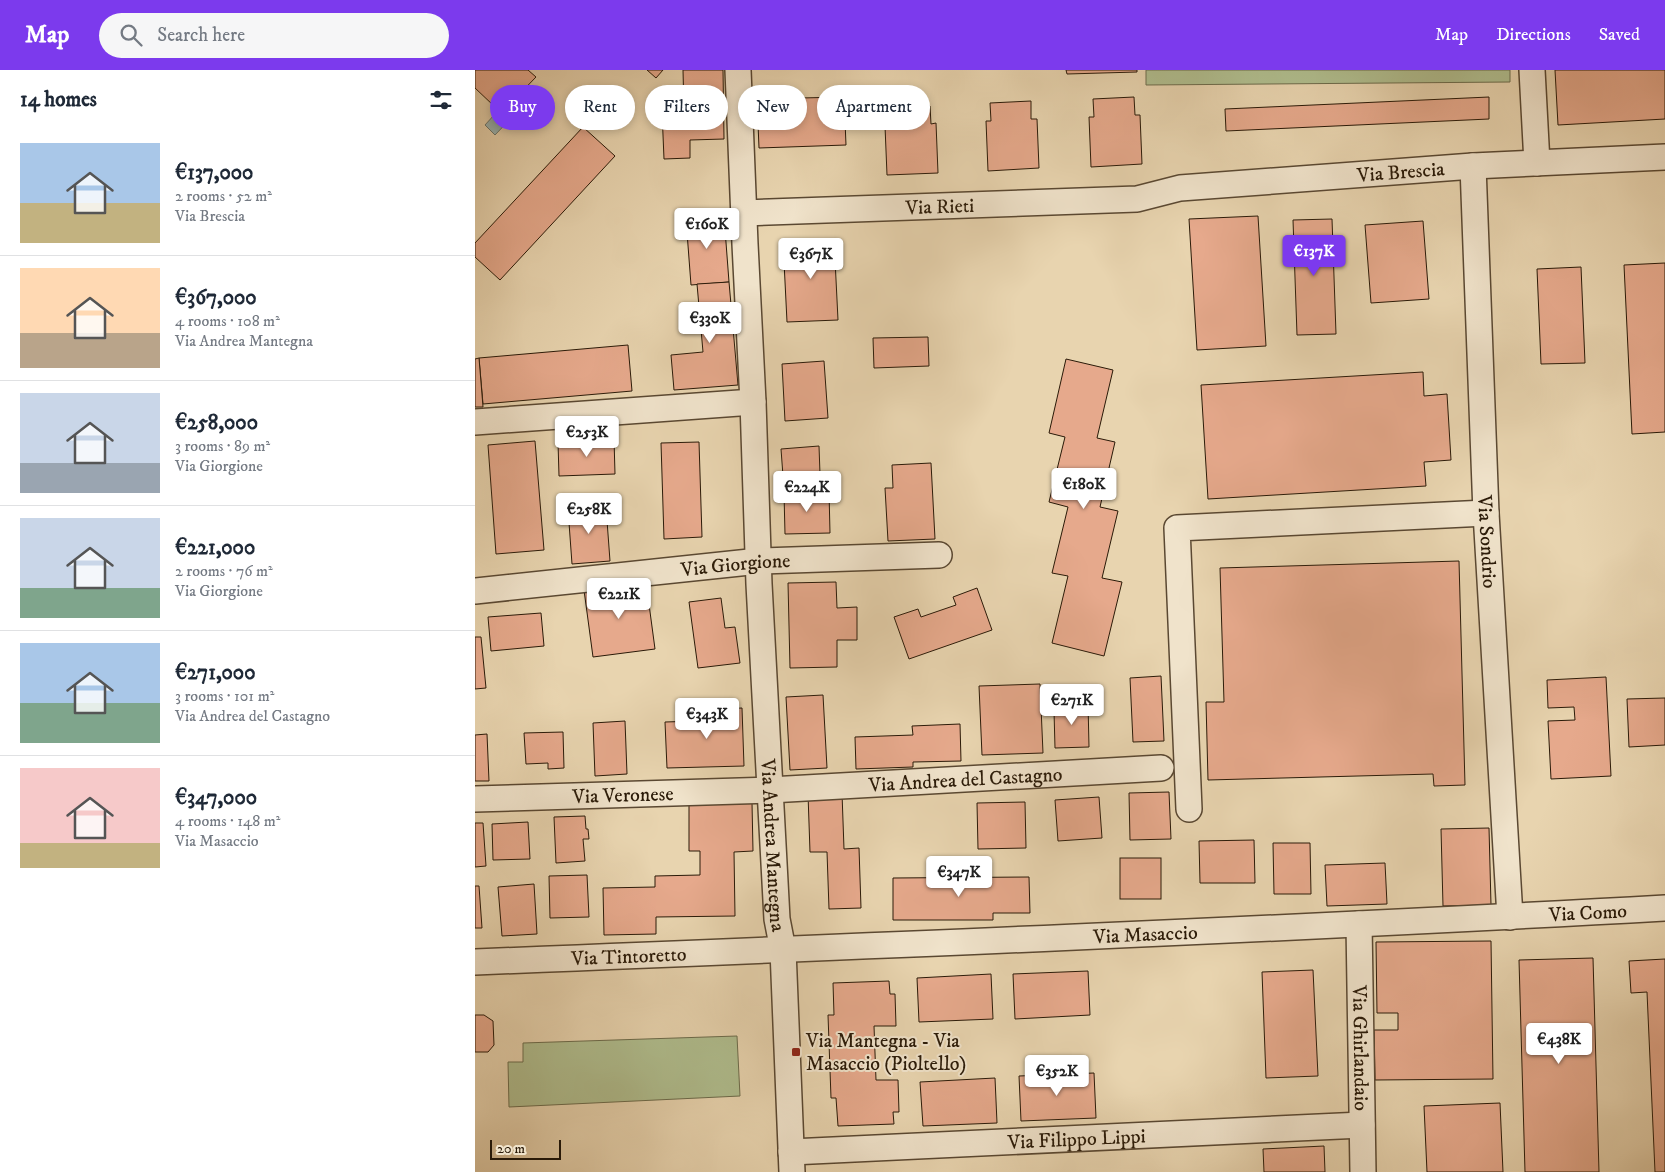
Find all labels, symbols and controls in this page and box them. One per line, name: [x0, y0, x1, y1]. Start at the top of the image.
search box: [99, 13, 449, 58]
text: Map: [25, 20, 69, 50]
icon: search: [117, 21, 145, 49]
text: Search here: [157, 24, 245, 47]
text: Map: [1435, 24, 1468, 46]
text: Directions: [1496, 24, 1571, 46]
text: Saved: [1599, 24, 1640, 46]
chip: Buy: [490, 85, 555, 130]
chip: Rent: [565, 85, 635, 130]
chip: Filters: [645, 85, 728, 130]
chip: New: [738, 85, 807, 130]
chip: Apartment: [817, 85, 930, 130]
icon: filters: [427, 86, 455, 114]
text: 14 homes: [20, 87, 97, 113]
street label: Via Brescia: [1355, 157, 1446, 189]
text: €137,000: [175, 160, 253, 186]
icon: home: [60, 163, 120, 223]
text: 2 rooms · 52 m²: [175, 186, 272, 206]
street label: Via Rieti: [904, 194, 975, 221]
text: Via Brescia: [175, 206, 245, 226]
pin: €160K: [672, 208, 742, 250]
text: €160K: [685, 214, 729, 234]
pin: €137K: [1279, 234, 1349, 277]
pin: €367K: [776, 238, 846, 280]
text: €137K: [1294, 241, 1334, 261]
text: €367K: [789, 244, 833, 264]
text: €367,000: [175, 285, 257, 311]
icon: home: [60, 288, 120, 348]
pin: €330K: [675, 302, 745, 344]
text: €330K: [689, 308, 731, 328]
text: 4 rooms · 108 m²: [175, 311, 280, 331]
text: Via Andrea Mantegna: [175, 331, 313, 351]
text: €258,000: [175, 410, 258, 436]
icon: home: [60, 413, 120, 473]
pin: €253K: [552, 416, 622, 458]
text: €253K: [566, 422, 608, 442]
text: 3 rooms · 89 m²: [175, 436, 270, 456]
text: Via Giorgione: [175, 456, 263, 476]
pin: €180K: [1049, 468, 1119, 510]
pin: €224K: [772, 470, 842, 513]
text: €180K: [1062, 474, 1106, 494]
text: €224K: [784, 477, 830, 497]
pin: €258K: [554, 492, 624, 535]
street label: Via Sondrio: [1471, 494, 1501, 589]
text: €258K: [567, 499, 611, 519]
text: €221,000: [175, 535, 255, 561]
icon: home: [60, 538, 120, 598]
street label: Via Giorgione: [679, 549, 791, 583]
text: 2 rooms · 76 m²: [175, 561, 273, 581]
pin: €221K: [584, 578, 654, 620]
text: Via Giorgione: [175, 581, 263, 601]
text: €221K: [598, 584, 640, 604]
text: €271,000: [175, 660, 255, 686]
icon: home: [60, 663, 120, 723]
pin: €271K: [1037, 684, 1107, 726]
text: 3 rooms · 101 m²: [175, 686, 274, 706]
text: €271K: [1051, 690, 1093, 710]
pin: €343K: [672, 698, 742, 740]
text: €343K: [686, 704, 728, 724]
text: Via Andrea del Castagno: [175, 706, 330, 726]
street label: Via Andrea Mantegna: [754, 757, 790, 934]
street label: Via Andrea del Castagno: [867, 763, 1063, 798]
street label: Via Veronese: [571, 782, 674, 810]
text: €347,000: [175, 785, 257, 811]
icon: home: [60, 788, 120, 848]
text: 4 rooms · 148 m²: [175, 811, 280, 831]
text: Via Masaccio: [175, 831, 259, 851]
pin: €347K: [924, 856, 994, 898]
text: €347K: [937, 862, 981, 882]
street label: Via Como: [1547, 899, 1628, 928]
street label: Via Masaccio: [1092, 921, 1198, 950]
street label: Via Tintoretto: [570, 942, 687, 972]
street label: Via Ghirlandaio: [1346, 984, 1373, 1111]
pin: €438K: [1524, 1022, 1594, 1065]
place label: Via Mantegna - Via Masaccio (Pioltello): [805, 1029, 966, 1077]
text: €438K: [1537, 1029, 1581, 1049]
marker: Via Mantegna - Via Masaccio (Pioltello): [790, 1046, 802, 1058]
pin: €352K: [1022, 1054, 1092, 1097]
text: €352K: [1036, 1061, 1078, 1081]
street label: Via Filippo Lippi: [1006, 1124, 1146, 1156]
scale bar: [490, 1137, 561, 1160]
text: 20 m: [497, 1140, 525, 1158]

